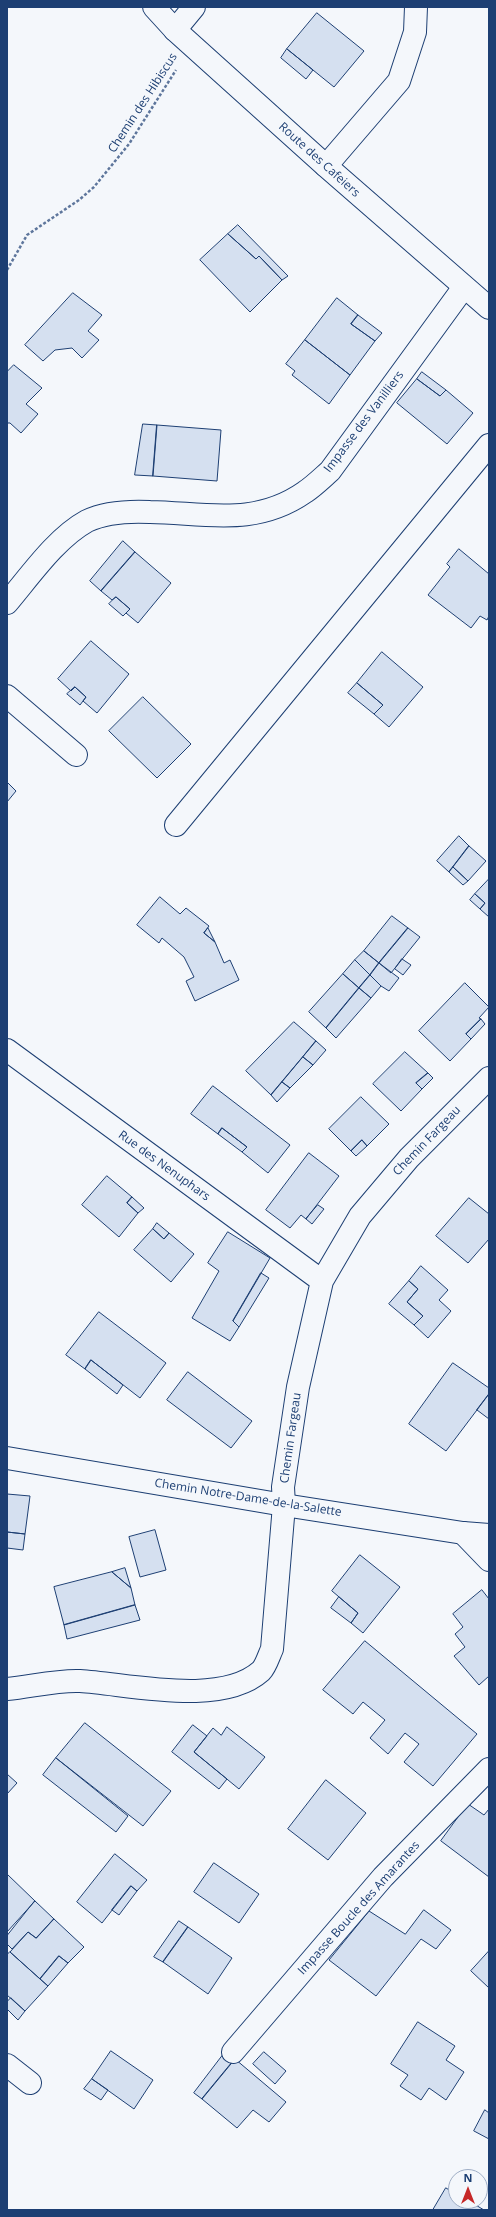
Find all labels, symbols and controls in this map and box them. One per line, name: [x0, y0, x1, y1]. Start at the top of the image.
street label: Chemin des Hibiscus: [105, 50, 181, 156]
street label: Route des Cafeiers: [275, 120, 363, 200]
street label: Impasse des Vanilliers: [321, 368, 407, 476]
street label: Chemin Fargeau: [390, 1103, 464, 1179]
street label: Rue des Nenuphars: [115, 1128, 213, 1204]
street label: Chemin Fargeau: [278, 1392, 304, 1484]
street label: Chemin Notre-Dame-de-la-Salette: [153, 1476, 343, 1520]
street label: Impasse Boucle des Amarantes: [295, 1838, 423, 1978]
north arrow: [448, 2169, 488, 2209]
text: N: [464, 2170, 472, 2185]

